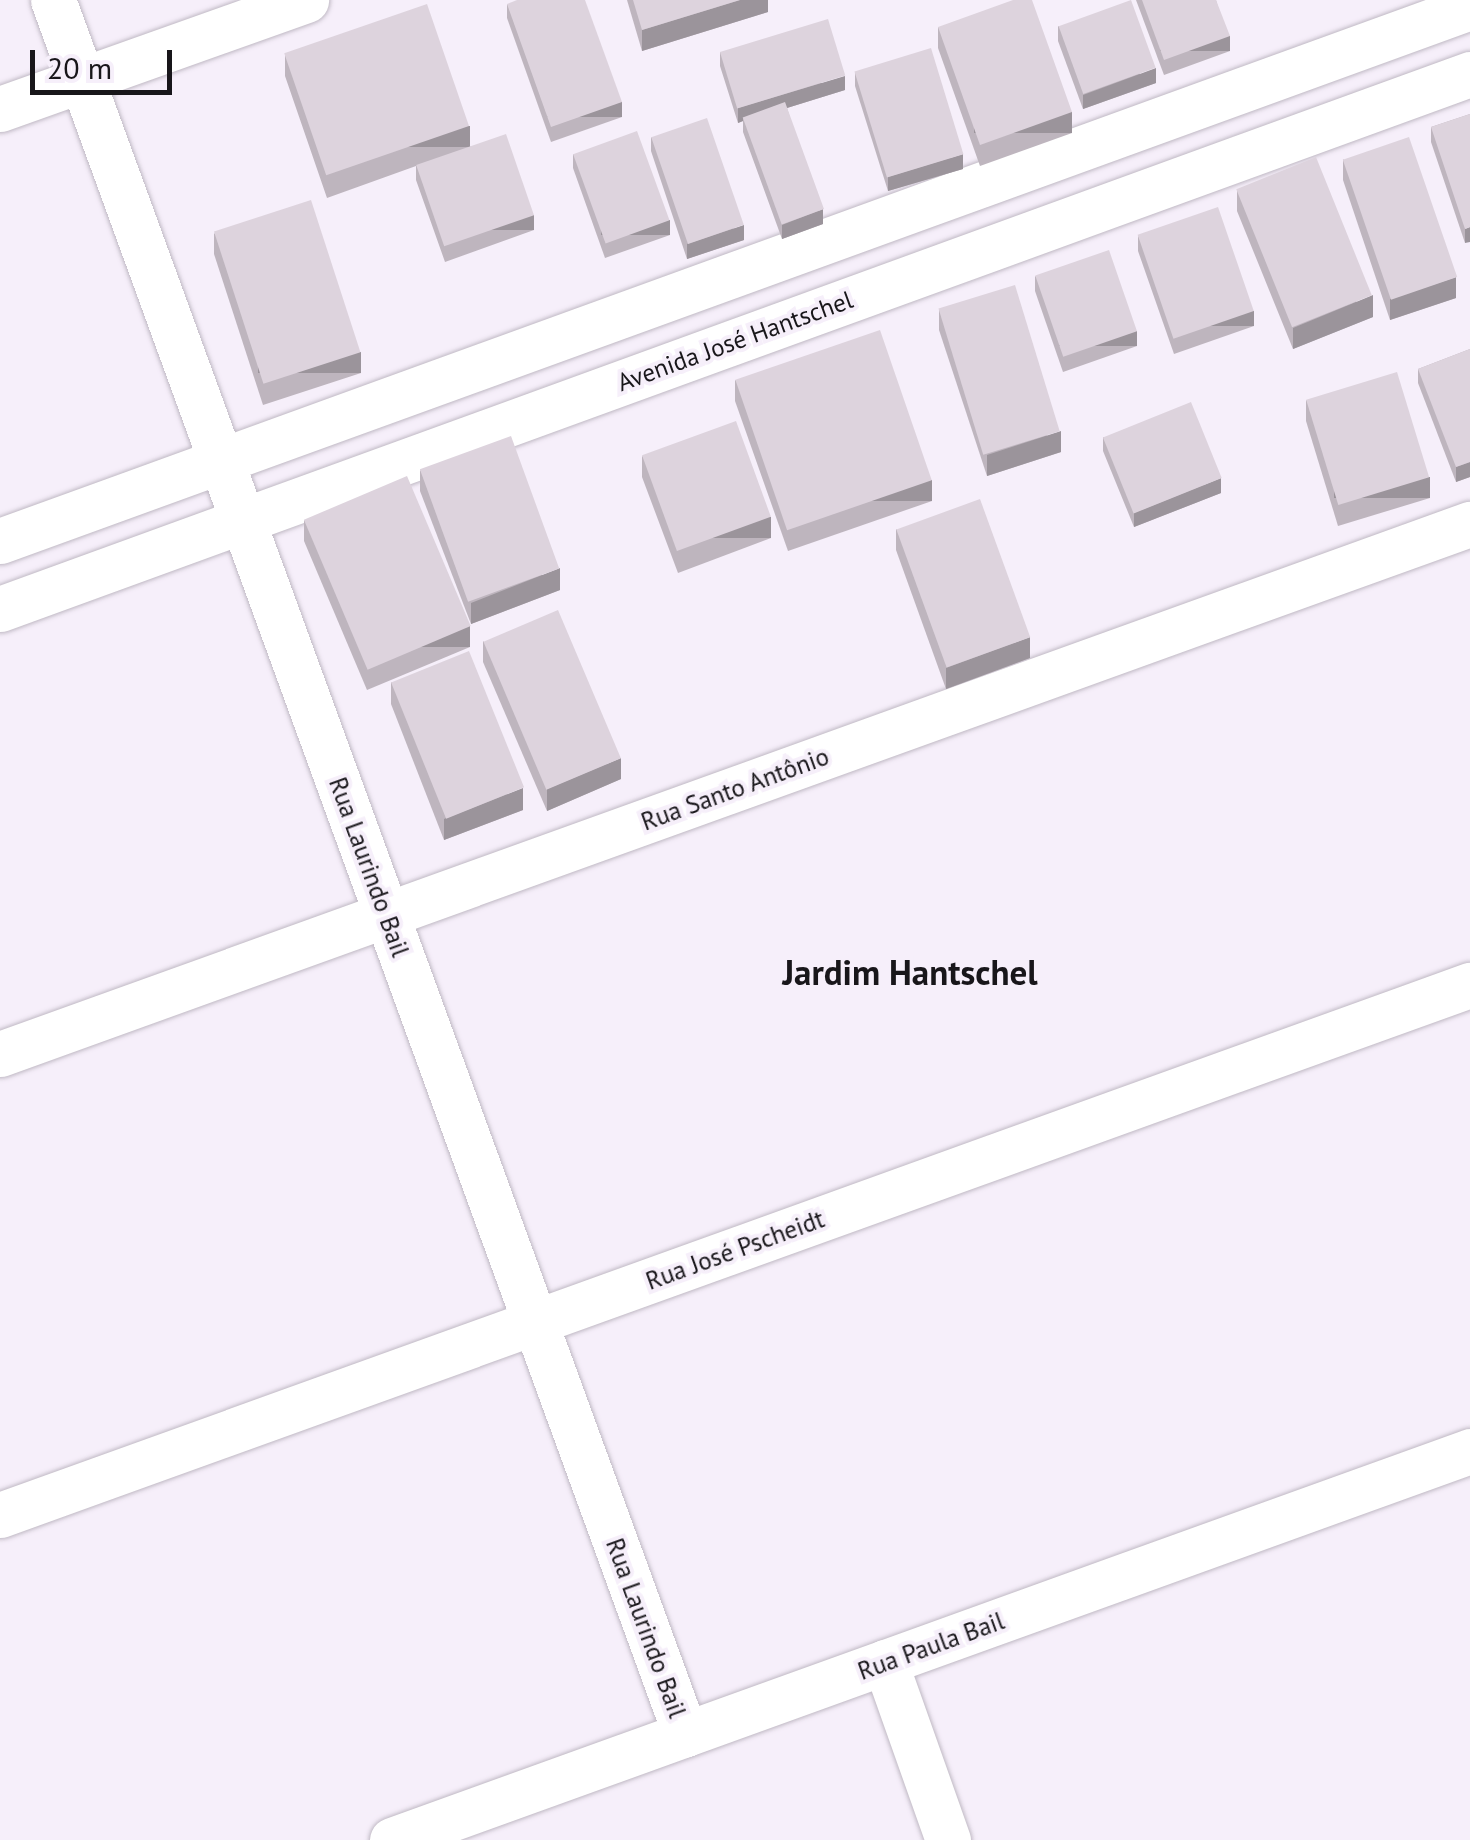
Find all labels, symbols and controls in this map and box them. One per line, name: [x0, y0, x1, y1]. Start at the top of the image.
scale bar: [35, 30, 178, 92]
text: 20 m: [47, 48, 112, 87]
street label: Avenida José Hantschel: [613, 284, 857, 398]
street label: Rua Santo Antônio: [637, 741, 833, 837]
street label: Rua Laurindo Bail: [323, 773, 415, 961]
district label: Jardim Hantschel: [782, 951, 1038, 993]
street label: Rua José Pscheidt: [642, 1204, 828, 1296]
street label: Rua Laurindo Bail: [600, 1534, 692, 1722]
street label: Rua Paula Bail: [854, 1606, 1008, 1686]

